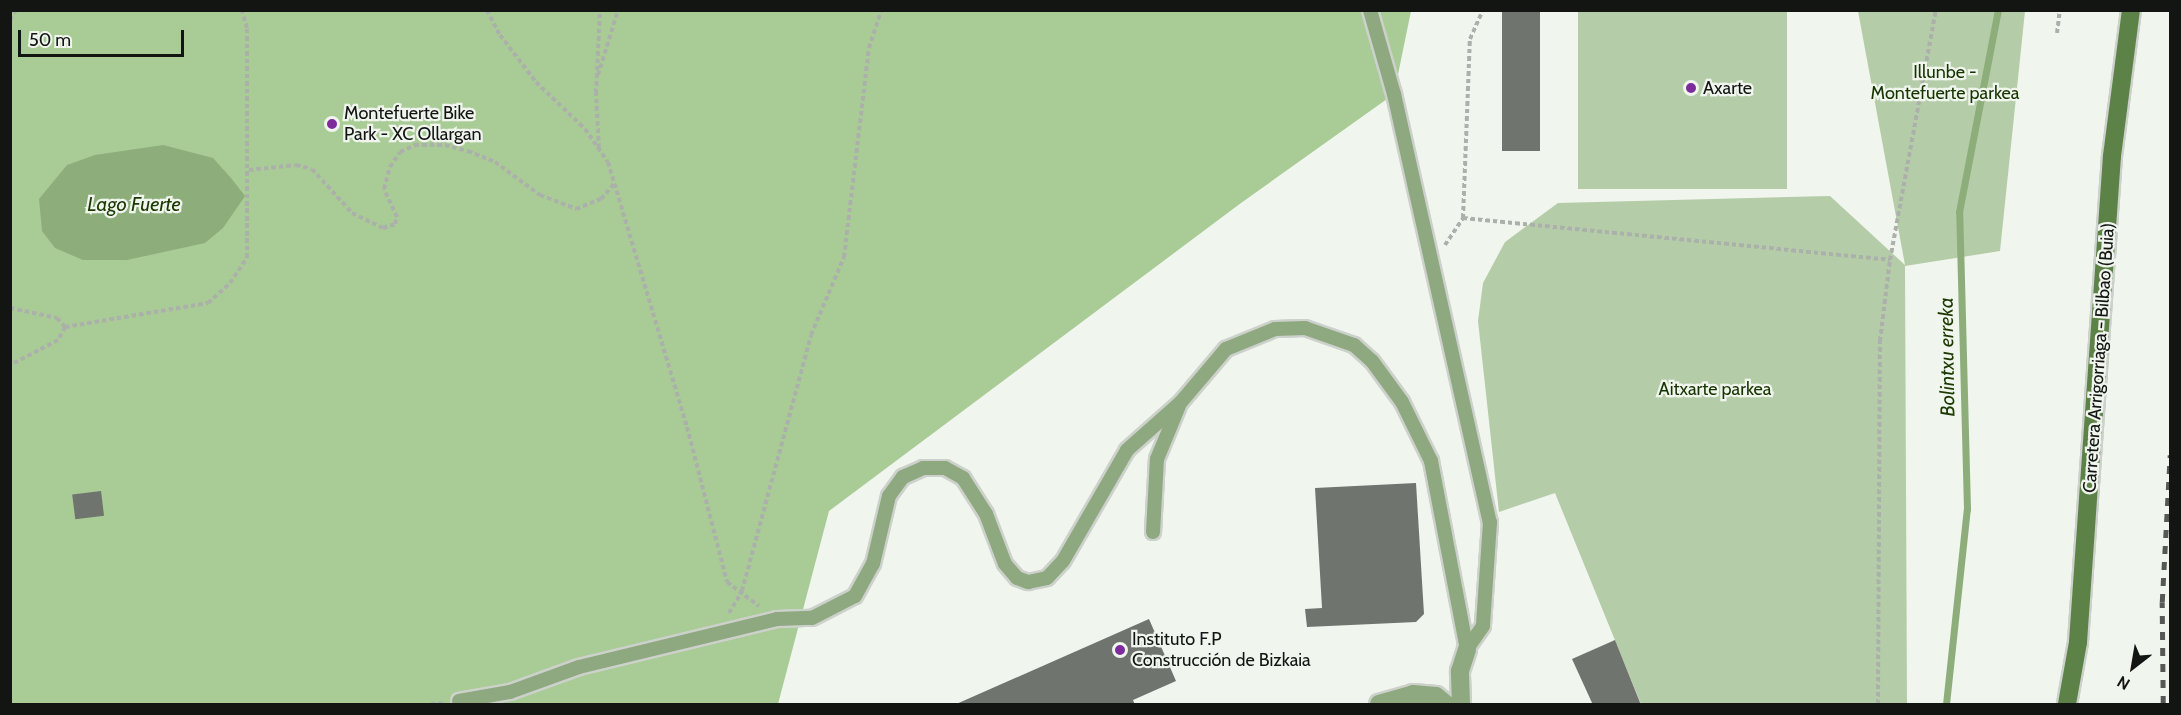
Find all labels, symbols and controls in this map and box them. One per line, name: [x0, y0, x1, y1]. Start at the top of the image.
scale bar: [21, 18, 188, 56]
text: 50 m: [29, 29, 71, 51]
park label: Illunbe - Montefuerte parkea: [1871, 62, 2019, 104]
place label: Axarte: [1703, 77, 1752, 99]
marker: Axarte: [1684, 81, 1698, 95]
place label: Montefuerte Bike Park - XC Ollargan: [344, 103, 482, 146]
marker: Montefuerte Bike Park - XC Ollargan: [325, 117, 339, 131]
water label: Lago Fuerte: [87, 192, 181, 216]
street label: Carretera Arrigorriaga - Bilbao (Buia): [2079, 222, 2119, 494]
water label: Bolintxu erreka: [1934, 297, 1960, 417]
park label: Aitxarte parkea: [1659, 378, 1771, 400]
place label: Instituto F.P Construcción de Bizkaia: [1132, 629, 1311, 672]
north arrow: [2103, 637, 2163, 697]
marker: Instituto F.P Construcción de Bizkaia: [1113, 643, 1127, 657]
text: N: [2114, 672, 2133, 694]

